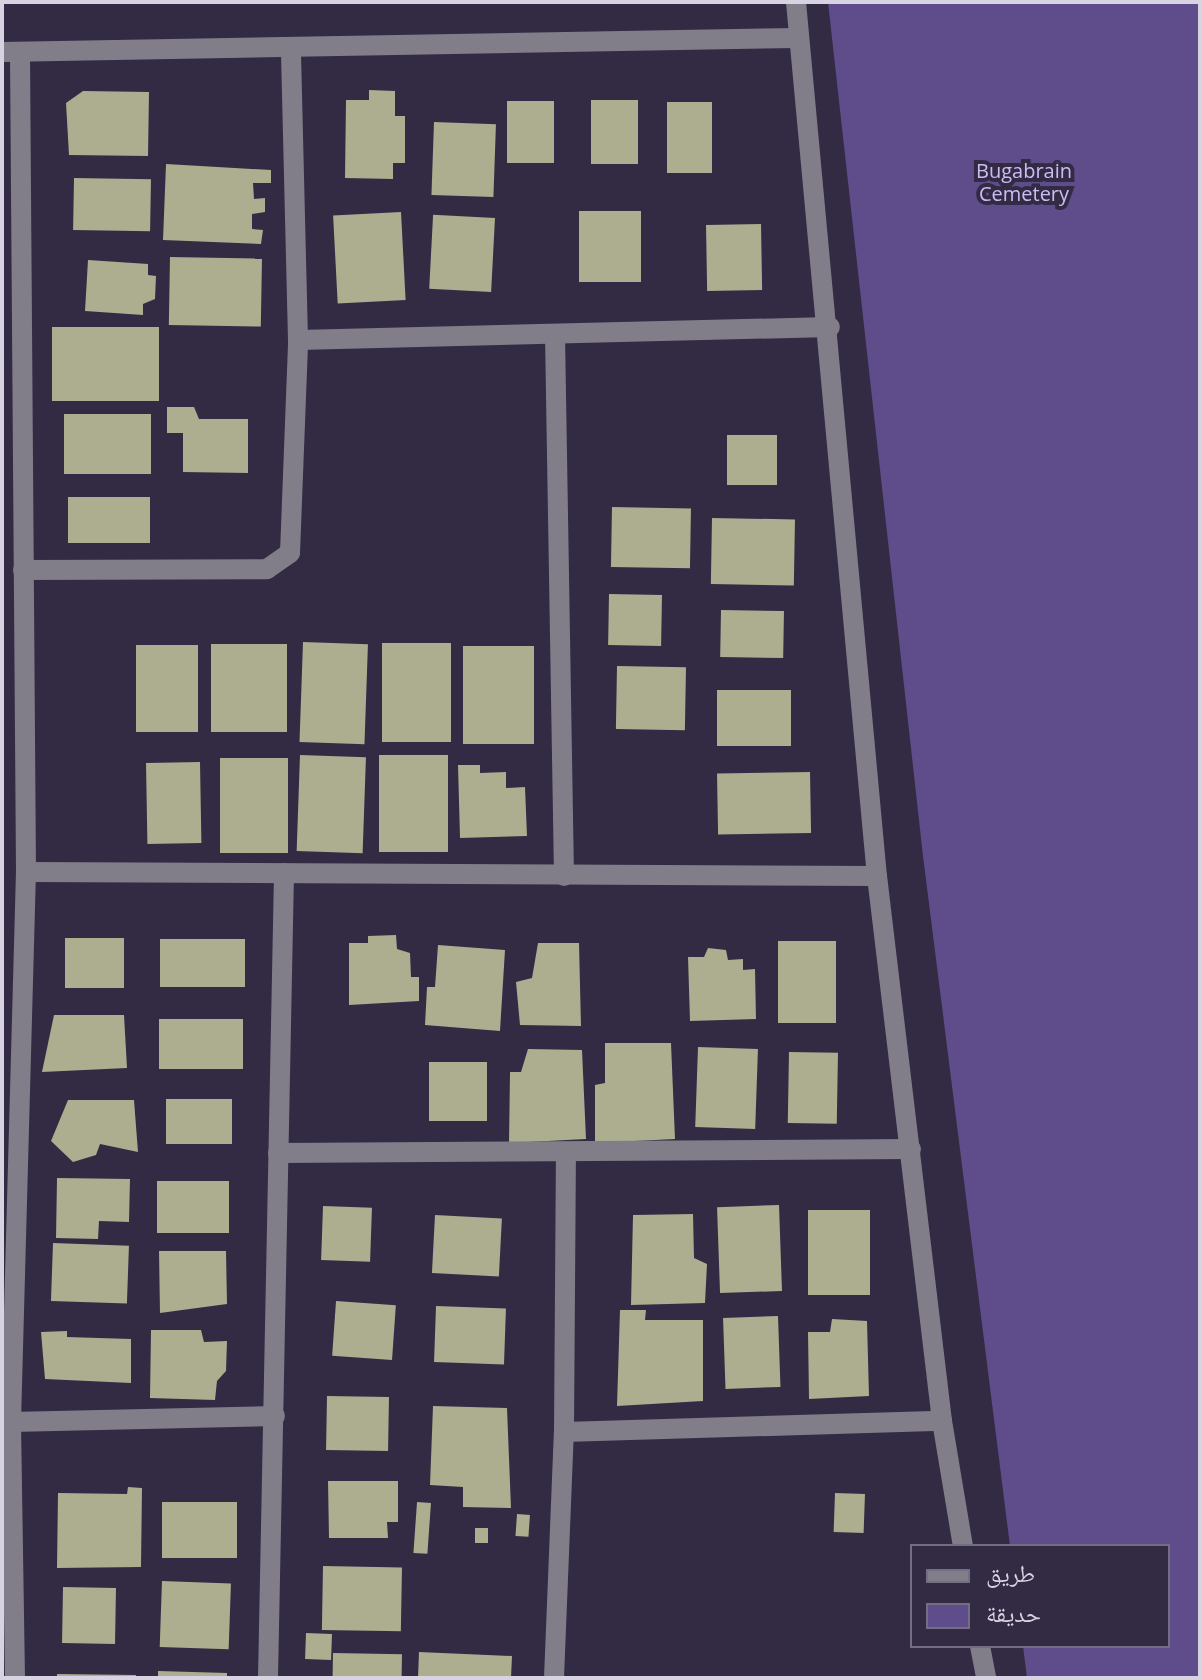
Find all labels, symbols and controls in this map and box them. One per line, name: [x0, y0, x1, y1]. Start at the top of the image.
park label: Bugabrain Cemetery: [976, 159, 1072, 206]
legend: [910, 1544, 1170, 1648]
text: طريق: [986, 1556, 1035, 1589]
text: حديقة: [986, 1596, 1041, 1629]

